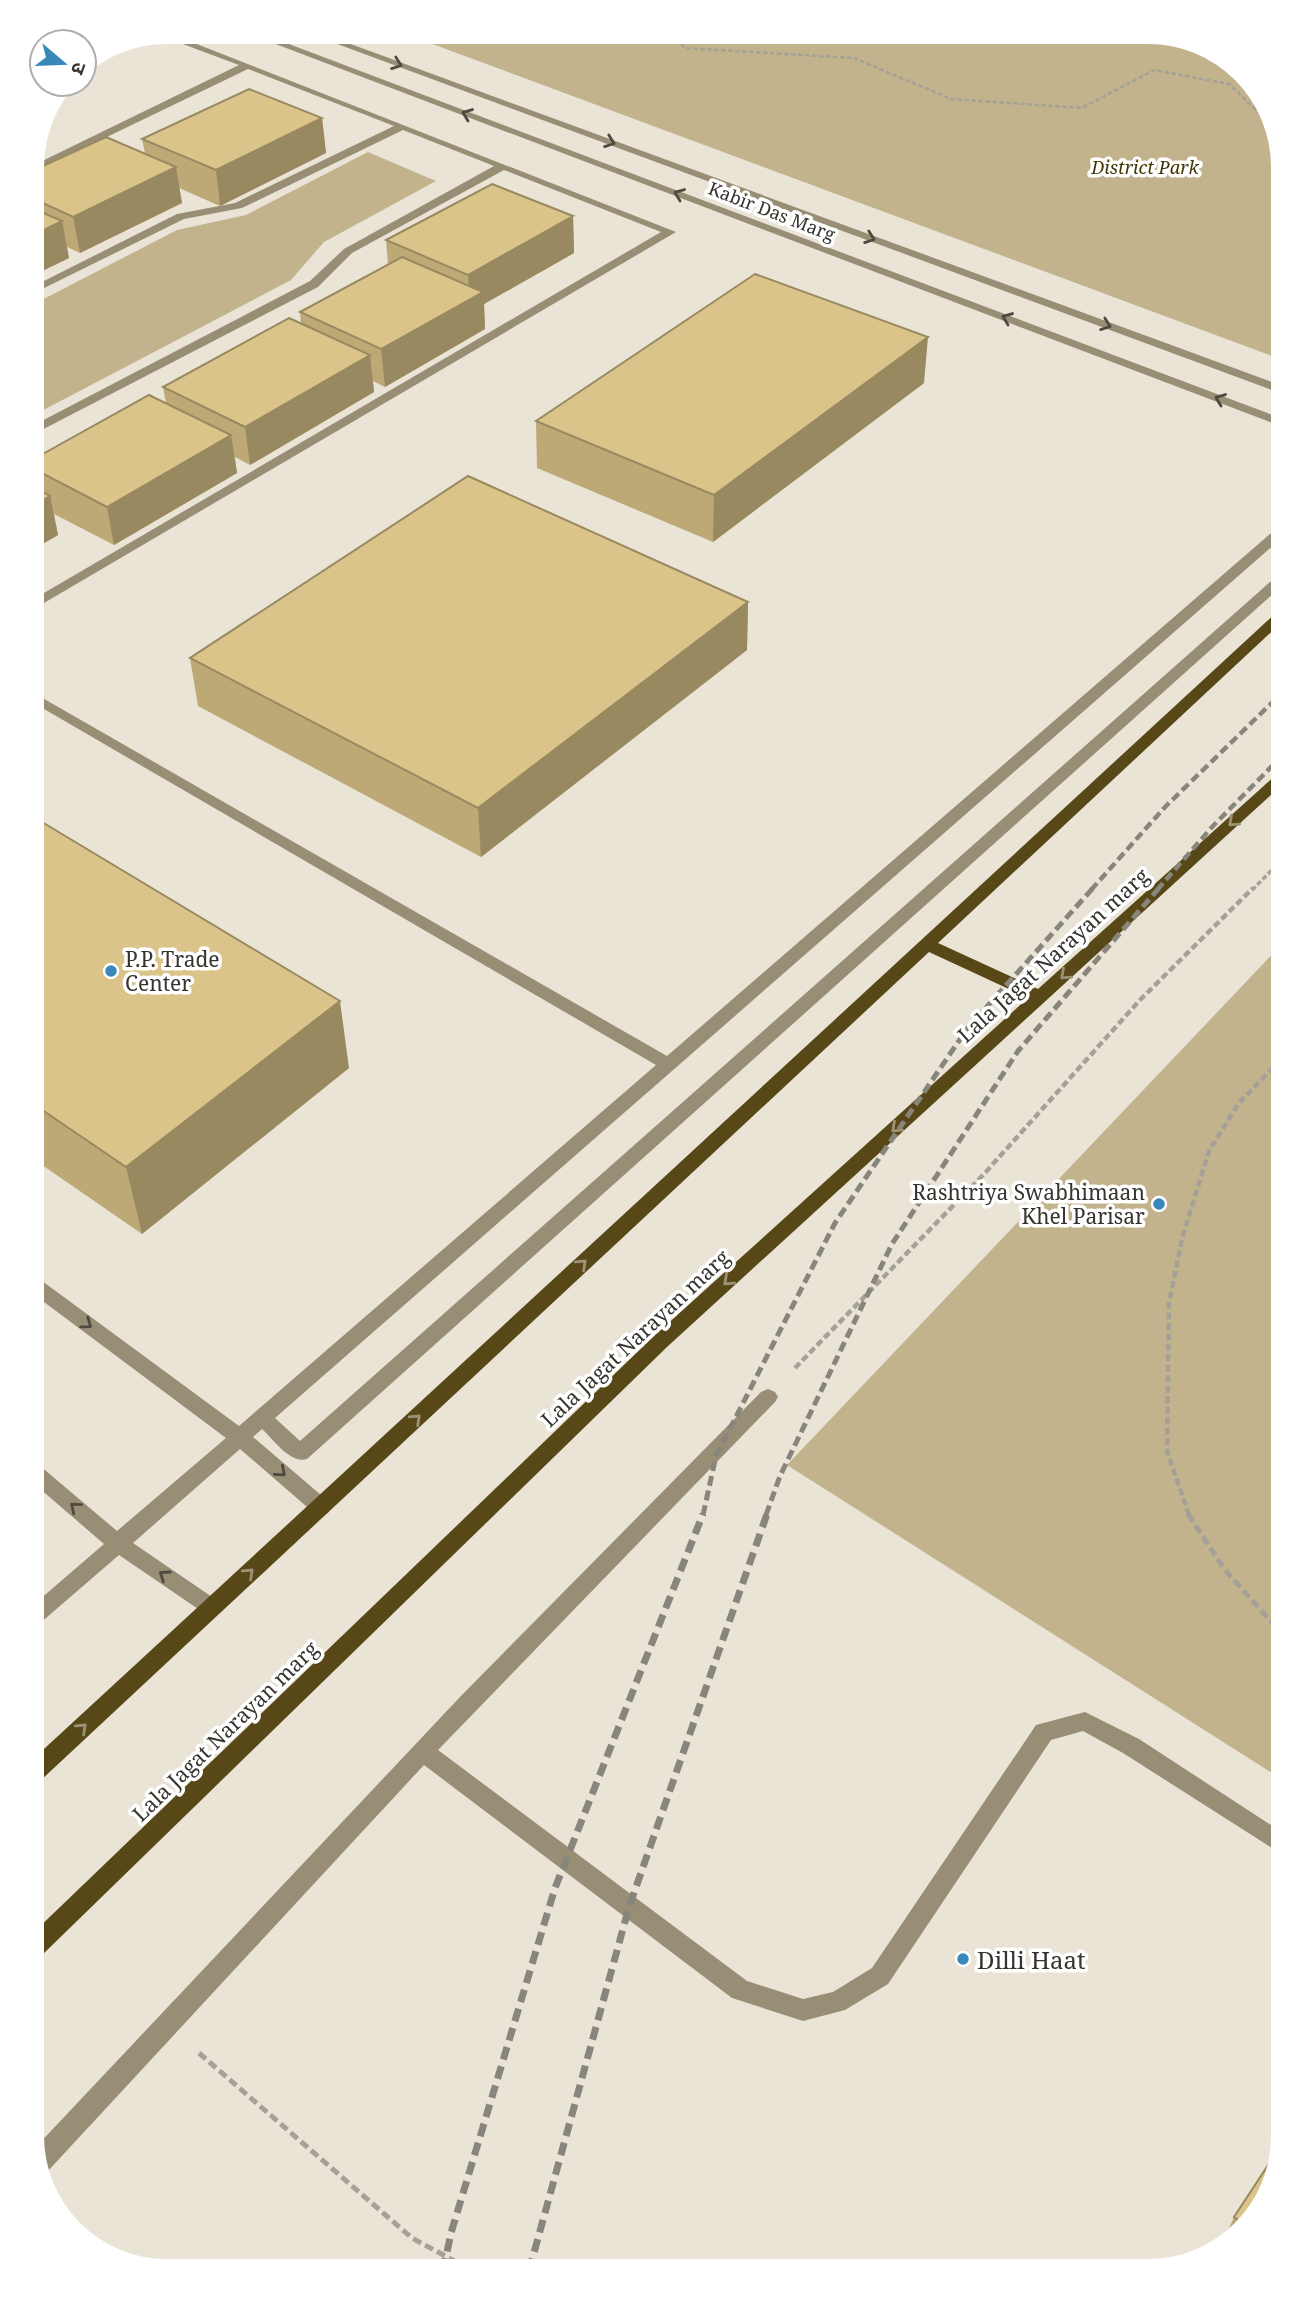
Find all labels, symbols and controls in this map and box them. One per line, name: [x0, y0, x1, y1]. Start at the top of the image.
north arrow: [28, 28, 98, 98]
one-way arrow: [390, 55, 402, 69]
text: उ: [65, 59, 93, 79]
one-way arrow: [461, 108, 473, 122]
one-way arrow: [604, 134, 616, 148]
park label: District Park: [1090, 155, 1200, 179]
street label: Kabir Das Marg: [705, 176, 839, 246]
one-way arrow: [674, 189, 686, 203]
one-way arrow: [863, 230, 875, 244]
one-way arrow: [1001, 313, 1013, 327]
one-way arrow: [1100, 317, 1112, 331]
one-way arrow: [1214, 393, 1226, 407]
one-way arrow: [1228, 814, 1241, 826]
street label: Lala Jagat Narayan marg: [951, 861, 1155, 1048]
place label: P.P. Trade Center: [125, 945, 220, 997]
marker: P.P. Trade Center: [103, 963, 119, 979]
one-way arrow: [1060, 967, 1073, 980]
one-way arrow: [891, 1120, 904, 1133]
place label: Rashtriya Swabhimaan Khel Parisar: [912, 1178, 1145, 1230]
marker: Rashtriya Swabhimaan Khel Parisar: [1151, 1196, 1167, 1212]
street label: Lala Jagat Narayan marg: [535, 1243, 736, 1433]
one-way arrow: [574, 1260, 587, 1272]
one-way arrow: [723, 1273, 736, 1285]
one-way arrow: [79, 1316, 91, 1328]
one-way arrow: [407, 1414, 420, 1427]
one-way arrow: [273, 1464, 286, 1476]
one-way arrow: [70, 1503, 83, 1515]
one-way arrow: [241, 1569, 254, 1582]
one-way arrow: [159, 1570, 172, 1583]
street label: Lala Jagat Narayan marg: [126, 1634, 325, 1827]
one-way arrow: [74, 1724, 87, 1736]
place label: Dilli Haat: [977, 1943, 1085, 1976]
marker: Dilli Haat: [955, 1951, 971, 1967]

